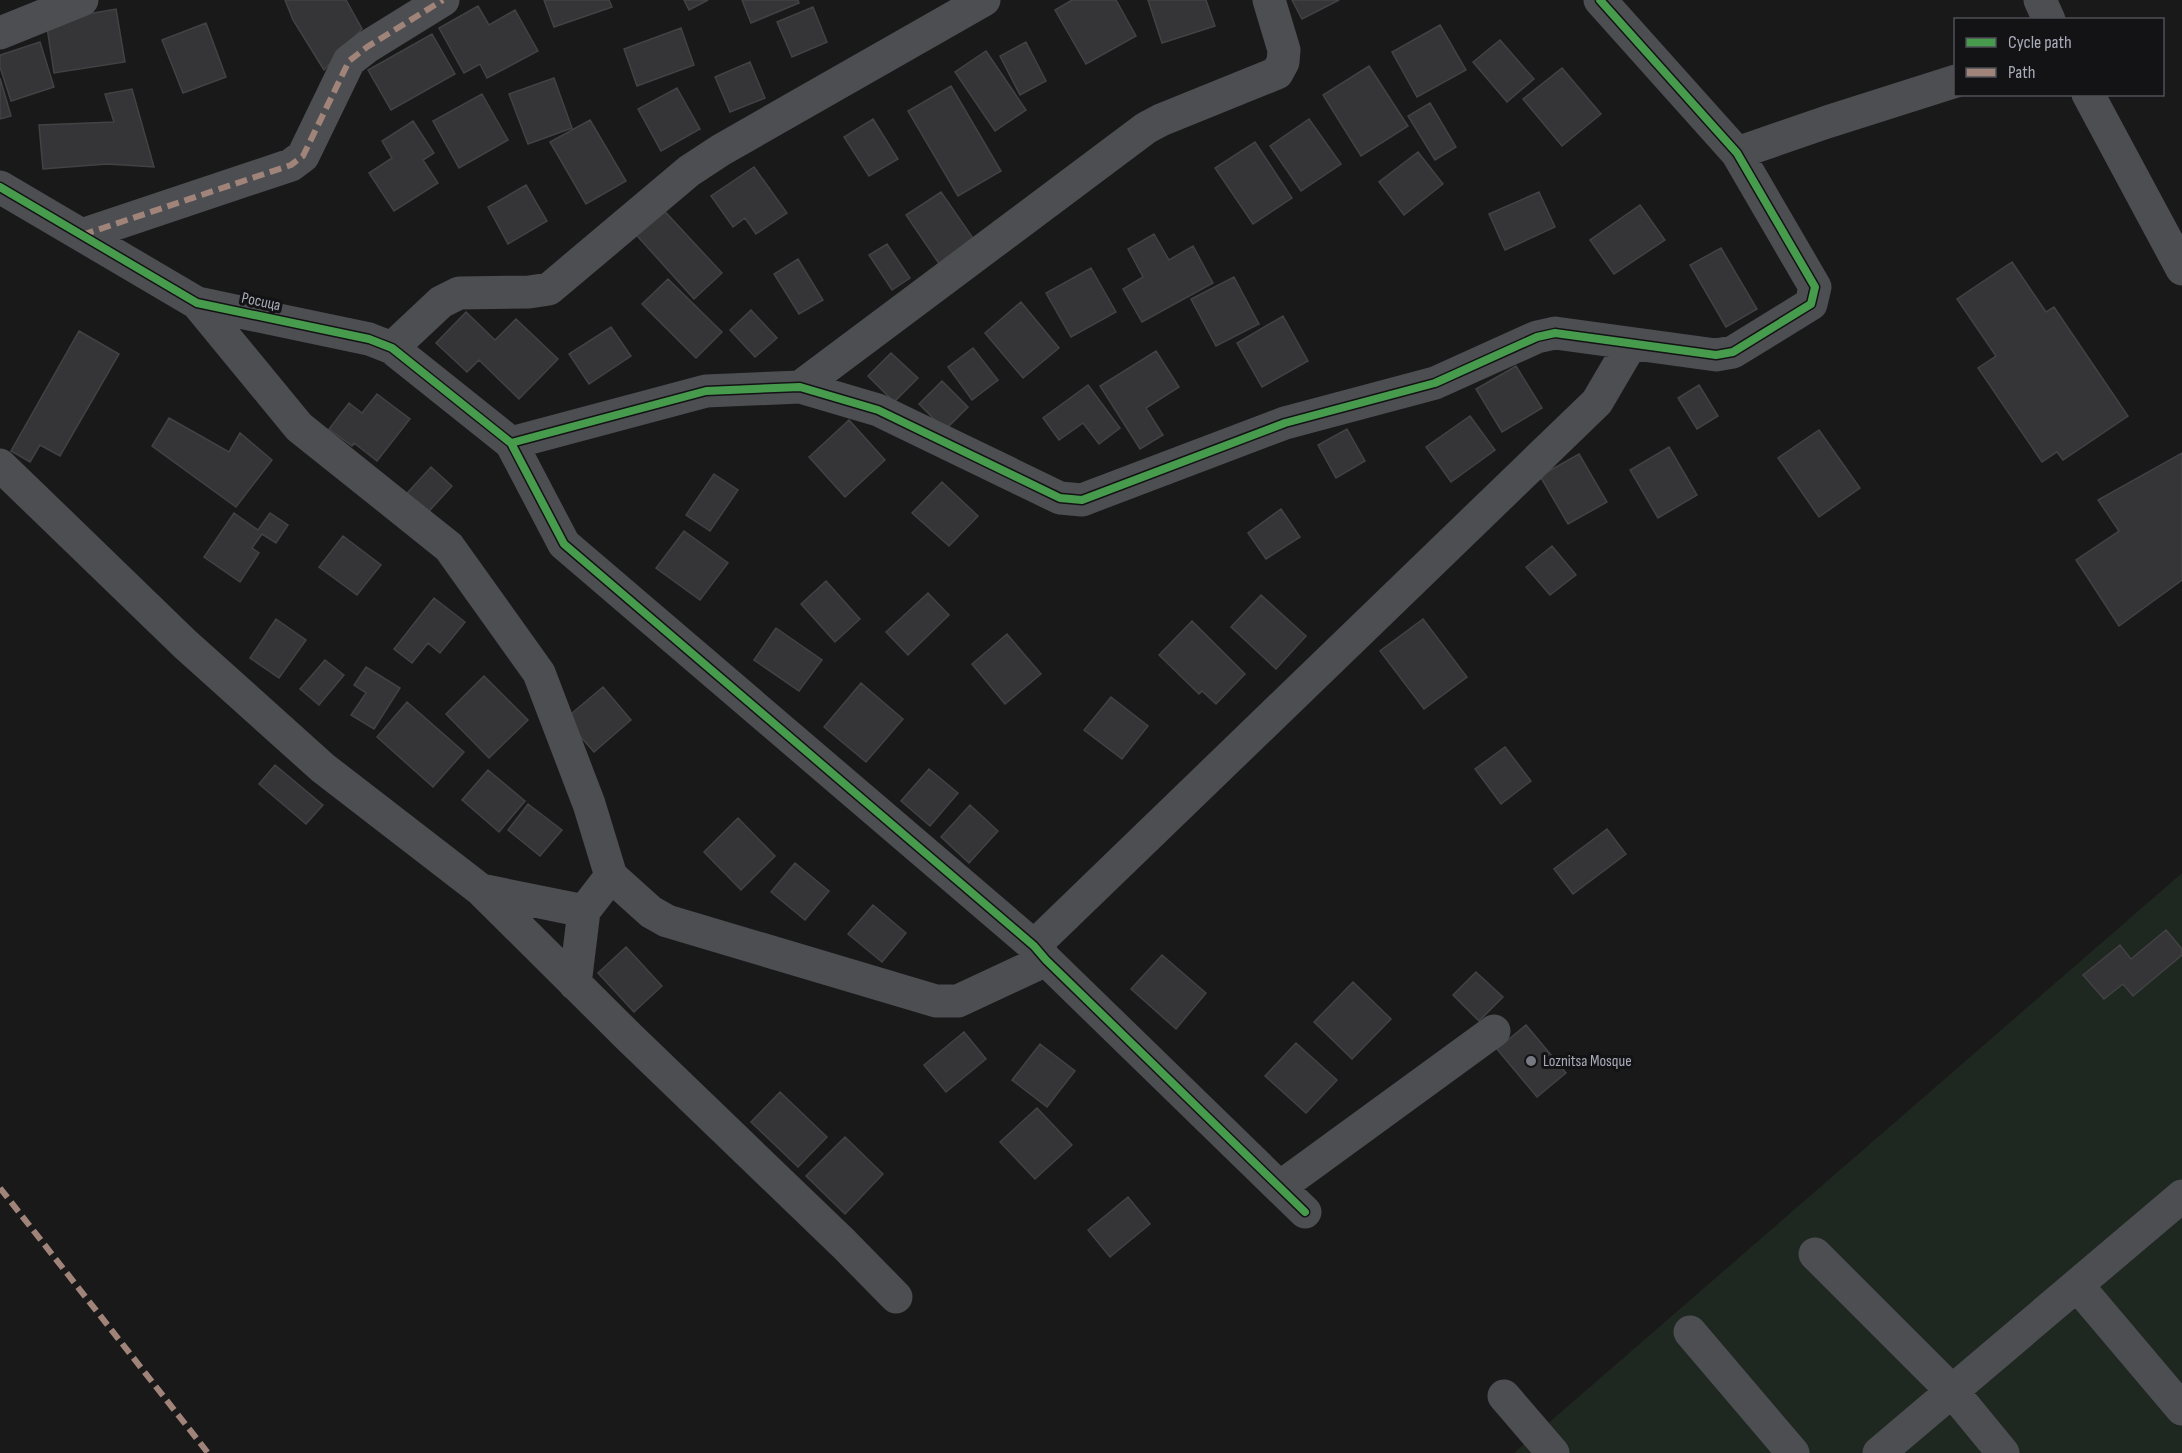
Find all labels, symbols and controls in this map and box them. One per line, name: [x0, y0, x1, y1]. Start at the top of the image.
legend: [1954, 18, 2164, 96]
text: Cycle path: [2008, 32, 2072, 53]
text: Path: [2008, 62, 2036, 83]
street label: Росица: [240, 289, 282, 315]
place label: Loznitsa Mosque: [1543, 1052, 1632, 1071]
marker: Loznitsa Mosque: [1524, 1054, 1538, 1068]

